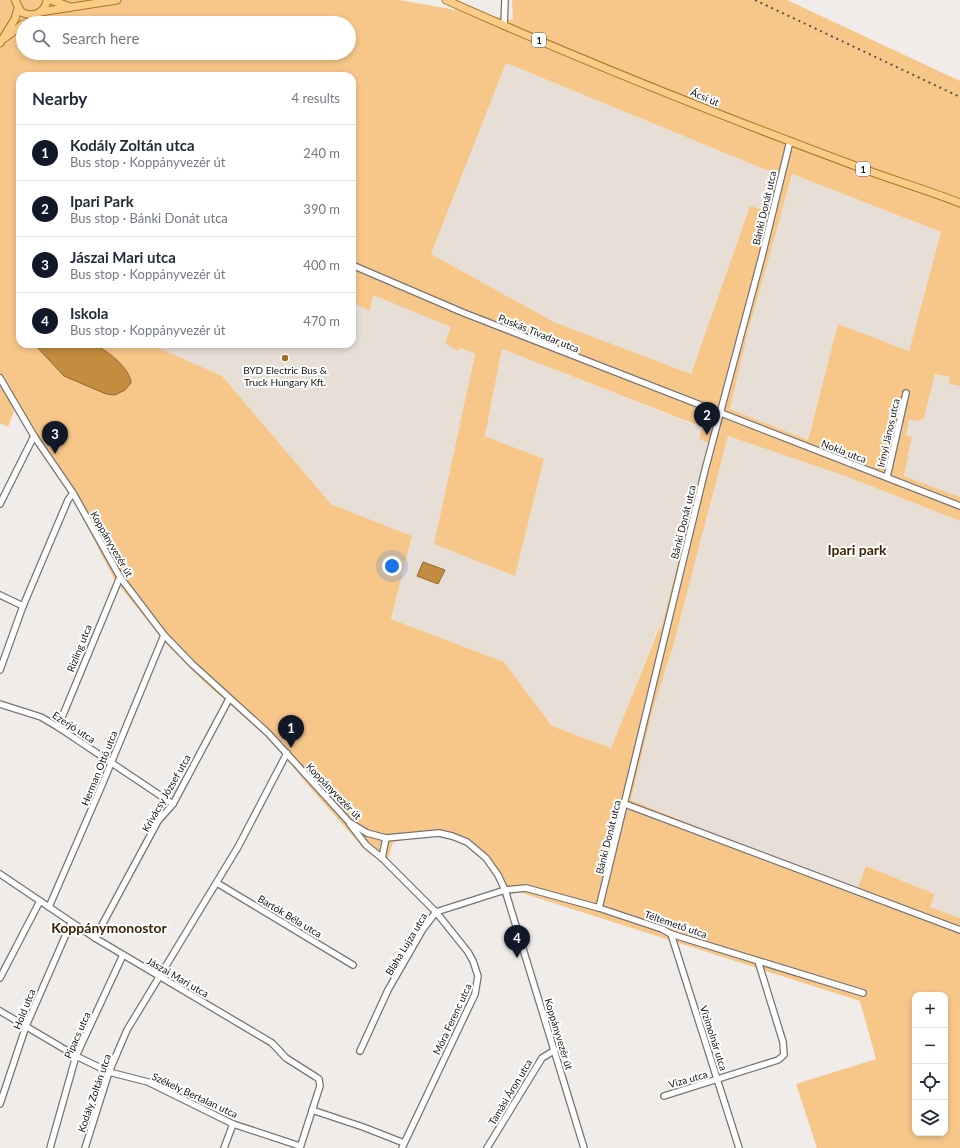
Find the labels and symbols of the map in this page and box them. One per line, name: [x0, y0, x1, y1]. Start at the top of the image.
road number: 1: [532, 33, 546, 47]
street label: Ácsi út: [689, 86, 721, 109]
road number: 1: [856, 162, 870, 176]
street label: Bánki Donát utca: [750, 170, 778, 246]
street label: Puskás Tivadar utca: [497, 311, 581, 355]
marker: BYD Electric Bus & Truck Hungary Kft.: [280, 353, 290, 363]
place label: BYD Electric Bus & Truck Hungary Kft.: [243, 364, 328, 388]
street label: Irinyi János utca: [874, 397, 902, 468]
pin: 2: [694, 402, 720, 435]
pin: 3: [42, 421, 68, 454]
street label: Nokia utca: [820, 437, 868, 465]
street label: Bánki Donát utca: [668, 484, 698, 560]
street label: Koppányvezér út: [88, 509, 136, 579]
district label: Ipari park: [827, 541, 887, 558]
your location: [382, 556, 402, 576]
street label: Rizling utca: [64, 623, 94, 673]
street label: Ezerjó utca: [50, 709, 98, 745]
pin: 1: [278, 715, 304, 748]
street label: Herman Ottó utca: [79, 729, 119, 807]
street label: Krivácsy József utca: [139, 752, 193, 834]
street label: Koppányvezér út: [304, 760, 364, 822]
street label: Bánki Donát utca: [593, 799, 623, 875]
street label: Bartók Béla utca: [256, 892, 324, 940]
street label: Téltemető utca: [643, 908, 709, 940]
street label: Blaha Lujza utca: [383, 911, 429, 977]
district label: Koppánymonostor: [51, 919, 168, 936]
pin: 4: [504, 925, 530, 958]
street label: Jászai Mari utca: [145, 954, 211, 1000]
street label: Móra Ferenc utca: [430, 982, 474, 1056]
street label: Hold utca: [10, 987, 38, 1031]
street label: Koppányvezér út: [542, 997, 576, 1071]
street label: Vízimolnár utca: [698, 1004, 730, 1072]
street label: Pipacs utca: [61, 1010, 93, 1060]
street label: Kodály Zoltán utca: [75, 1052, 113, 1134]
street label: Tamási Áron utca: [486, 1057, 534, 1127]
street label: Viza utca: [667, 1068, 709, 1090]
street label: Székely Bertalan utca: [150, 1070, 240, 1120]

